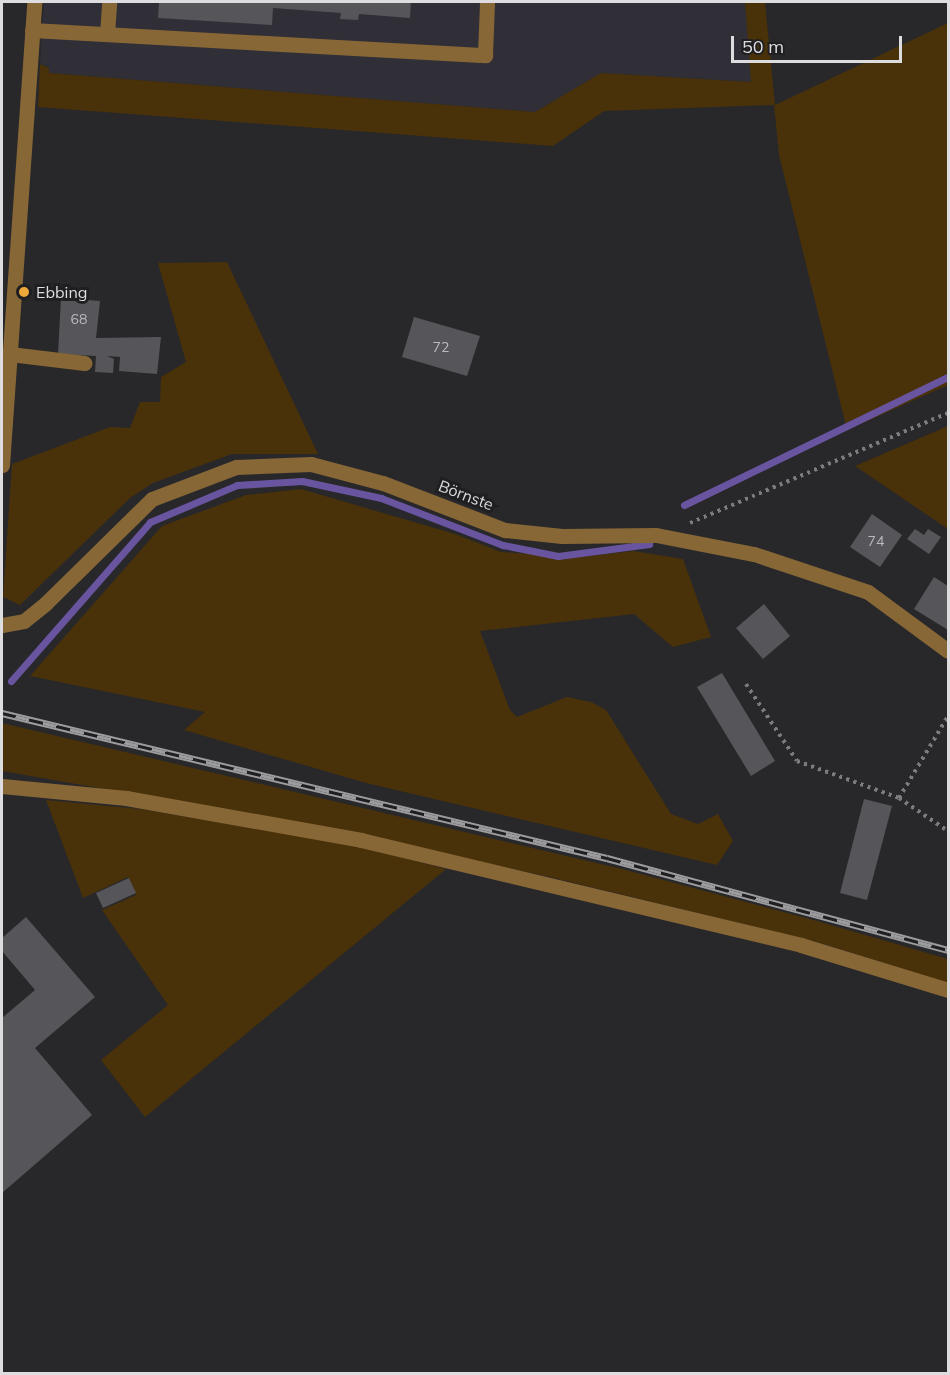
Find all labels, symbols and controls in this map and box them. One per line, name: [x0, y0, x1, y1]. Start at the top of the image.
scale bar: [734, 24, 905, 62]
text: 50 m: [742, 35, 784, 58]
place label: Ebbing: [36, 282, 87, 302]
marker: Ebbing: [17, 285, 31, 299]
house number: 68: [71, 311, 87, 327]
house number: 72: [433, 339, 449, 355]
street label: Börnste: [436, 476, 496, 514]
house number: 74: [868, 533, 884, 549]

